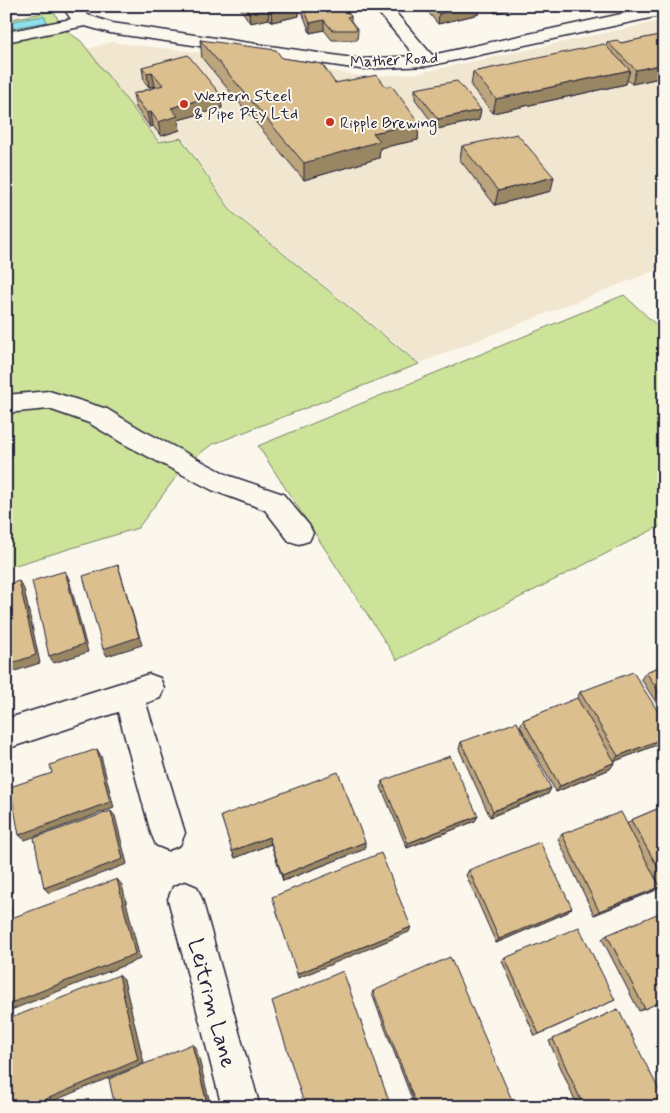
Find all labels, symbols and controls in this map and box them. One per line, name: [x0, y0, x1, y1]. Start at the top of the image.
street label: Mather Road: [350, 48, 439, 73]
place label: Western Steel & Pipe Pty Ltd: [194, 86, 298, 125]
marker: Western Steel & Pipe Pty Ltd: [178, 98, 190, 110]
place label: Ripple Brewing: [340, 113, 437, 135]
marker: Ripple Brewing: [324, 116, 336, 128]
street label: Leitrim Lane: [180, 936, 242, 1071]

